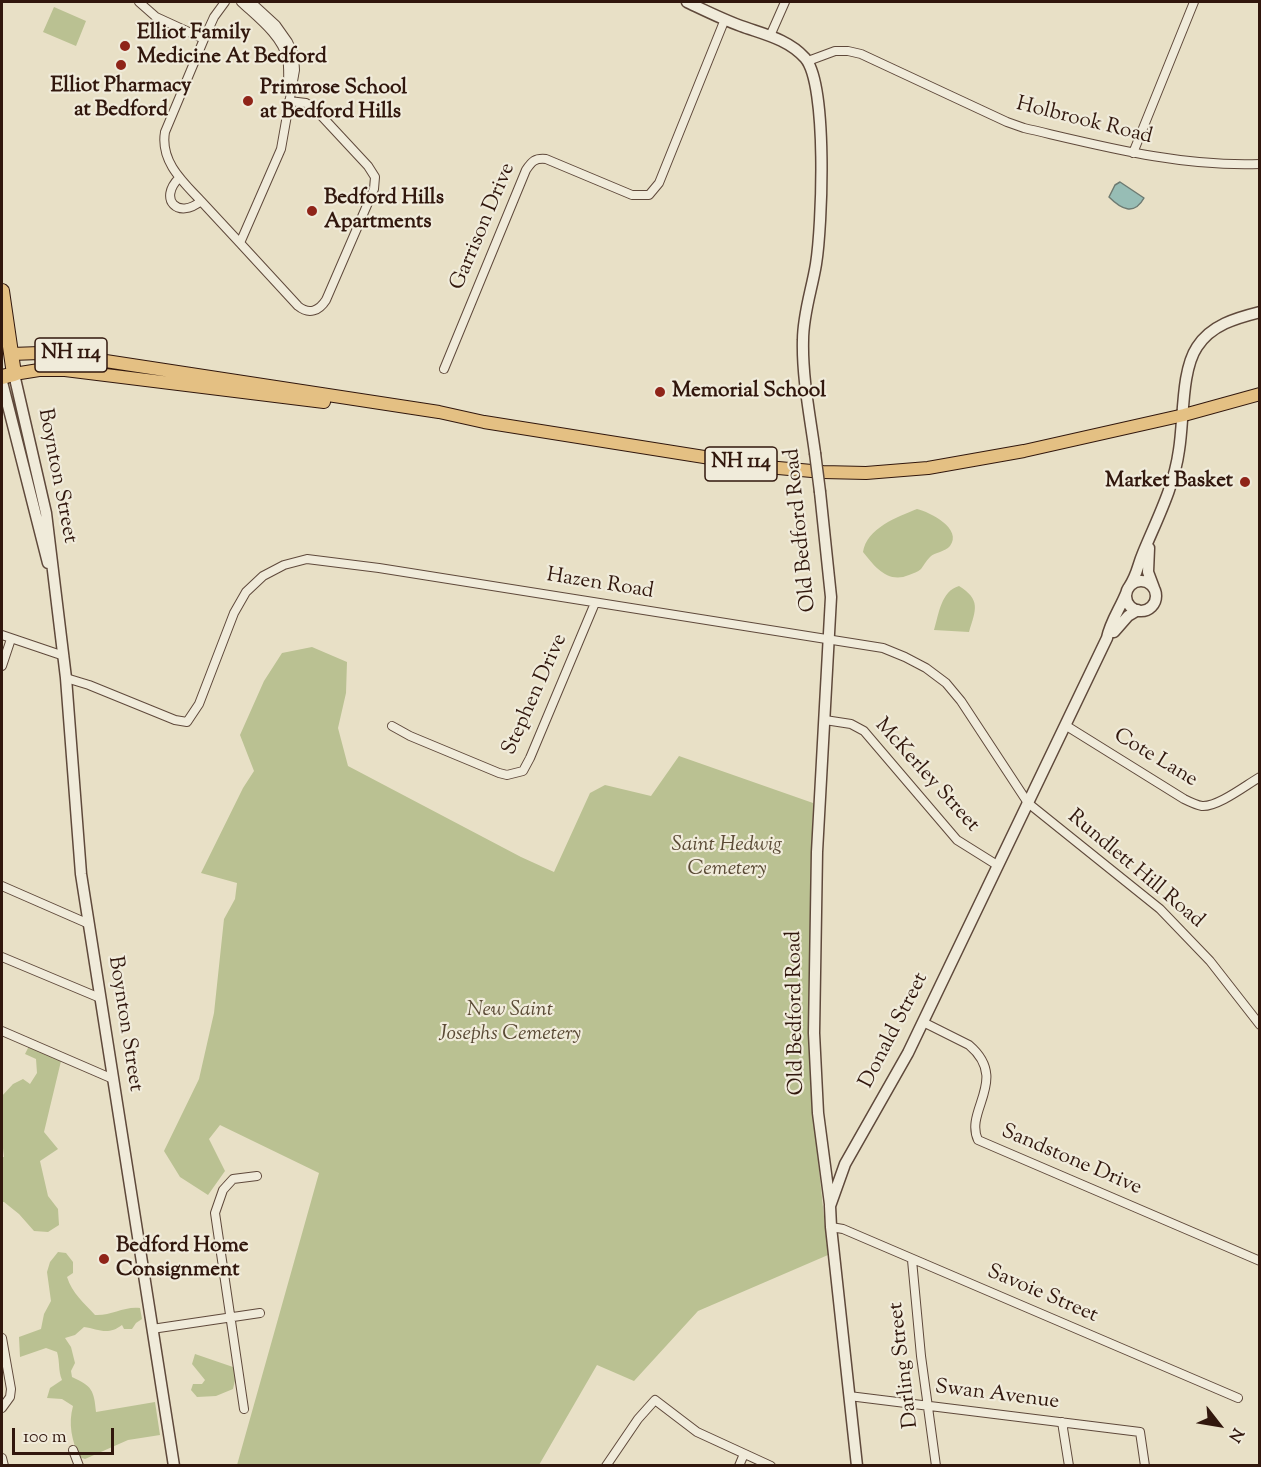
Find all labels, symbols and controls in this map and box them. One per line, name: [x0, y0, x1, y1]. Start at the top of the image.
place label: Elliot Family Medicine At Bedford: [137, 21, 327, 71]
marker: Elliot Family Medicine At Bedford: [118, 39, 132, 53]
marker: Elliot Pharmacy at Bedford: [114, 58, 128, 72]
place label: Elliot Pharmacy at Bedford: [51, 74, 191, 124]
place label: Primrose School at Bedford Hills: [260, 76, 407, 126]
street label: Holbrook Road: [1013, 93, 1155, 151]
marker: Primrose School at Bedford Hills: [241, 94, 255, 108]
street label: Garrison Drive: [446, 160, 522, 294]
place label: Bedford Hills Apartments: [324, 186, 444, 236]
marker: Bedford Hills Apartments: [305, 204, 319, 218]
road number: NH 114: [35, 338, 107, 372]
place label: Memorial School: [672, 379, 826, 405]
marker: Memorial School: [653, 385, 667, 399]
street label: Boynton Street: [31, 407, 81, 545]
road number: NH 114: [705, 447, 777, 481]
street label: Old Bedford Road: [781, 447, 823, 613]
place label: Market Basket: [1105, 469, 1233, 495]
marker: Market Basket: [1238, 475, 1252, 489]
street label: Hazen Road: [545, 564, 655, 606]
street label: Stephen Drive: [498, 630, 574, 760]
street label: McKerley Street: [868, 714, 984, 838]
street label: Cote Lane: [1108, 724, 1202, 794]
street label: Rundlett Hill Road: [1061, 805, 1209, 935]
park label: Saint Hedwig Cemetery: [672, 833, 782, 883]
street label: Old Bedford Road: [783, 931, 811, 1095]
street label: Boynton Street: [101, 955, 147, 1093]
street label: Donald Street: [855, 969, 935, 1093]
park label: New Saint Josephs Cemetery: [439, 998, 581, 1048]
street label: Sandstone Drive: [997, 1120, 1145, 1202]
place label: Bedford Home Consignment: [116, 1234, 248, 1284]
marker: Bedford Home Consignment: [97, 1252, 111, 1266]
street label: Savoie Street: [983, 1260, 1101, 1330]
street label: Darling Street: [885, 1301, 925, 1429]
street label: Swan Avenue: [933, 1376, 1061, 1416]
north arrow: [1189, 1395, 1249, 1455]
scale bar: [15, 1416, 117, 1454]
text: N: [1222, 1423, 1248, 1446]
text: 100 m: [23, 1425, 67, 1451]

